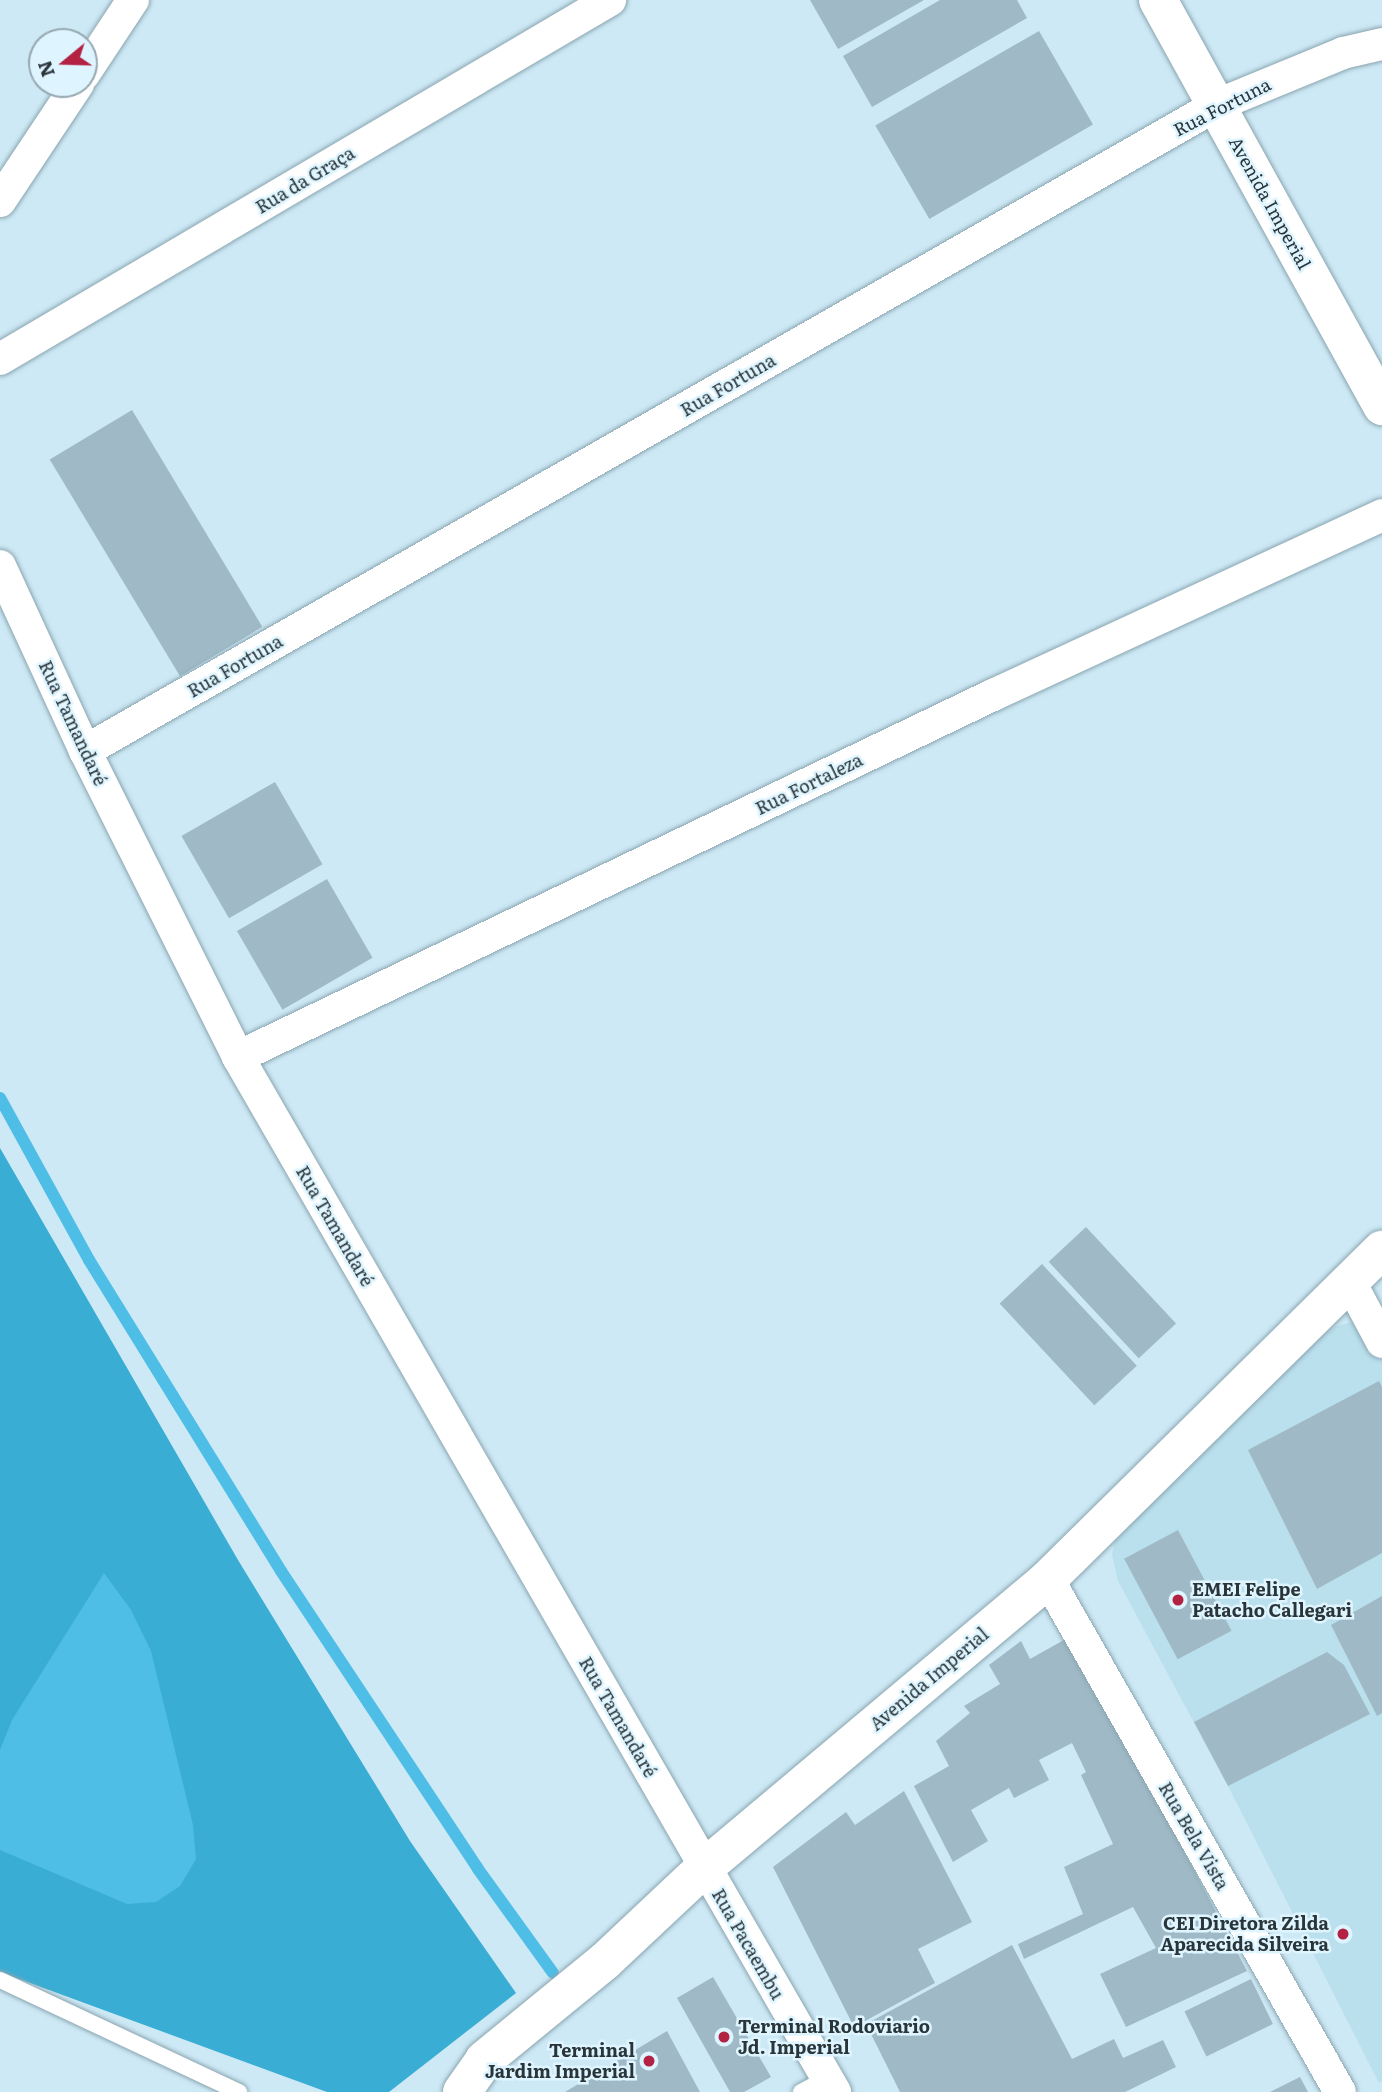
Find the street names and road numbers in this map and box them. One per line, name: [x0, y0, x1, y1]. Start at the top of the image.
street label: Rua Fortuna: [1170, 73, 1274, 141]
street label: Avenida Imperial: [1225, 133, 1315, 273]
street label: Rua da Graça: [252, 142, 358, 218]
street label: Rua Fortuna: [677, 349, 779, 421]
street label: Rua Fortuna: [184, 630, 286, 702]
street label: Rua Tamandaré: [35, 657, 111, 789]
street label: Rua Fortaleza: [752, 749, 866, 819]
street label: Rua Tamandaré: [292, 1162, 378, 1290]
street label: Avenida Imperial: [865, 1623, 993, 1735]
street label: Rua Tamandaré: [575, 1653, 661, 1781]
street label: Rua Bela Vista: [1154, 1778, 1234, 1894]
street label: Rua Pacaembu: [708, 1885, 788, 2003]

